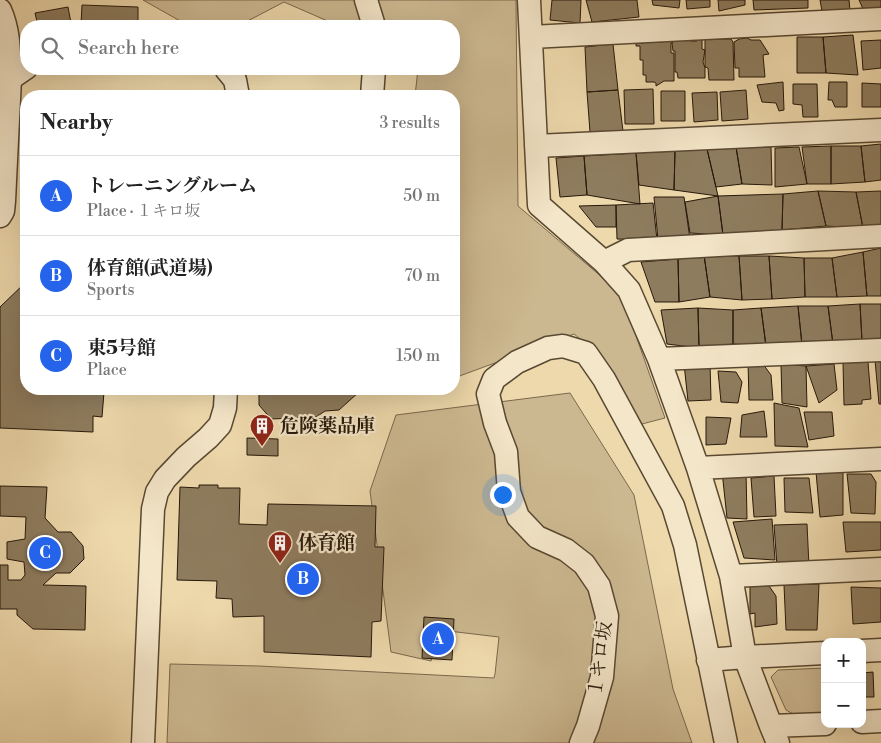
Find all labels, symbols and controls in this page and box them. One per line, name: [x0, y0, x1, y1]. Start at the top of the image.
search box: [20, 20, 460, 75]
icon: search: [38, 34, 66, 62]
text: Search here: [78, 36, 179, 60]
text: Nearby: [40, 110, 113, 136]
text: 3 results: [379, 113, 440, 133]
text: トレーニングルーム: [87, 174, 257, 198]
text: A: [50, 186, 62, 206]
text: 50 m: [403, 186, 440, 206]
text: Place · １キロ坂: [87, 201, 200, 221]
text: 体育館(武道場): [87, 256, 213, 280]
text: B: [50, 266, 62, 286]
text: 70 m: [404, 266, 440, 286]
text: Sports: [87, 280, 134, 300]
text: 東5号館: [87, 336, 156, 360]
text: C: [50, 346, 62, 366]
text: 150 m: [396, 346, 440, 366]
text: Place: [87, 360, 127, 380]
building icon: 危険薬品庫: [249, 413, 275, 447]
place label: 危険薬品庫: [280, 414, 375, 438]
your location: [490, 482, 516, 508]
building icon: 体育館: [267, 530, 293, 564]
place label: 体育館: [298, 531, 355, 555]
pin: C: [29, 534, 61, 572]
pin: B: [287, 560, 319, 598]
pin: A: [422, 620, 454, 658]
street label: １キロ坂: [583, 620, 617, 698]
map controls: [821, 638, 866, 728]
button: +: [821, 638, 866, 683]
button: −: [821, 683, 866, 728]

